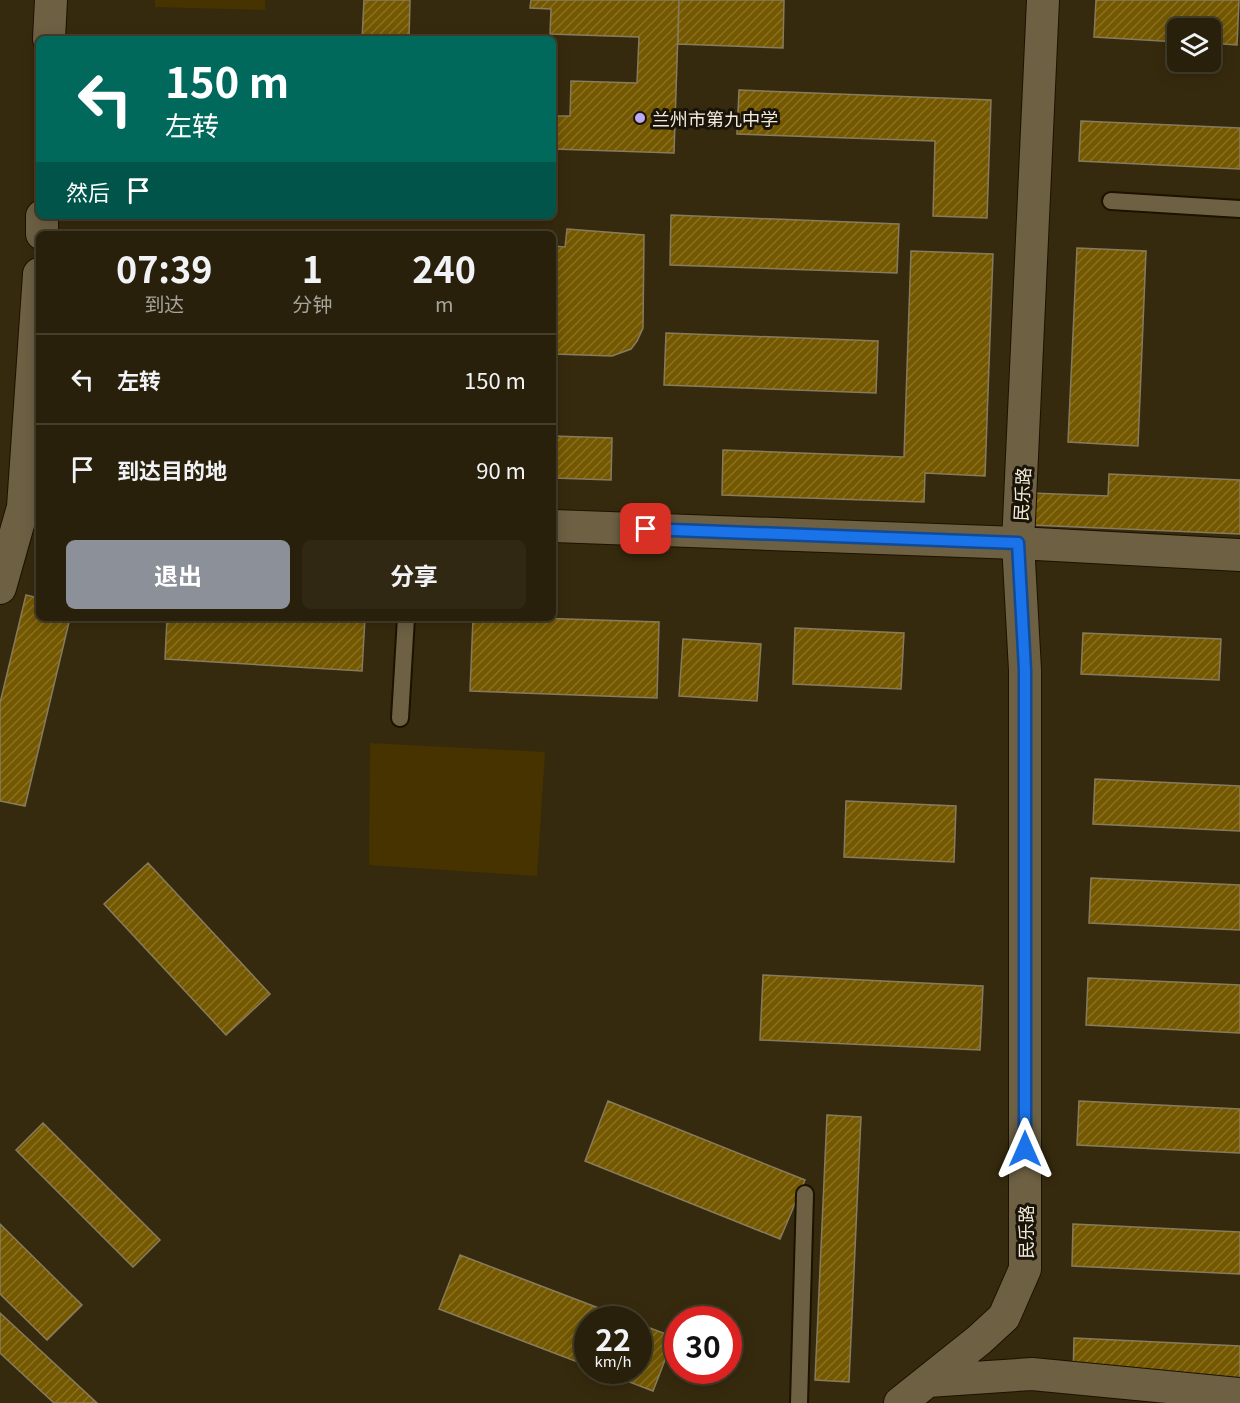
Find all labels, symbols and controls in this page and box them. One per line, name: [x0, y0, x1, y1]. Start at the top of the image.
map controls: [1167, 18, 1221, 72]
button: layers: [1167, 18, 1221, 72]
text: 150 m: [165, 49, 289, 110]
icon: left: [66, 60, 144, 138]
text: 左转: [165, 105, 219, 144]
place label: 兰州市第九中学: [652, 105, 778, 131]
marker: 兰州市第九中学: [633, 111, 647, 125]
icon: arrive: [122, 174, 155, 207]
text: 然后: [66, 175, 110, 207]
text: 07:39: [116, 241, 213, 293]
text: 1: [302, 241, 323, 293]
text: 240: [412, 241, 476, 293]
text: 到达: [144, 289, 184, 318]
text: 分钟: [292, 289, 332, 318]
text: m: [435, 289, 453, 318]
icon: left: [66, 363, 99, 396]
text: 左转: [117, 363, 161, 395]
text: 150 m: [464, 363, 526, 395]
icon: arrive: [66, 453, 99, 486]
text: 到达目的地: [117, 453, 227, 485]
text: 90 m: [476, 453, 526, 485]
street label: 民乐路: [1007, 466, 1035, 522]
pin: [620, 503, 671, 554]
icon: arrive: [629, 512, 662, 545]
button: 退出: [66, 540, 290, 609]
button: 分享: [302, 540, 526, 609]
position arrow: [993, 1117, 1057, 1181]
street label: 民乐路: [1012, 1205, 1038, 1259]
speed limit sign: 30: [664, 1306, 742, 1384]
text: 22: [595, 1316, 631, 1360]
text: km/h: [594, 1350, 632, 1371]

